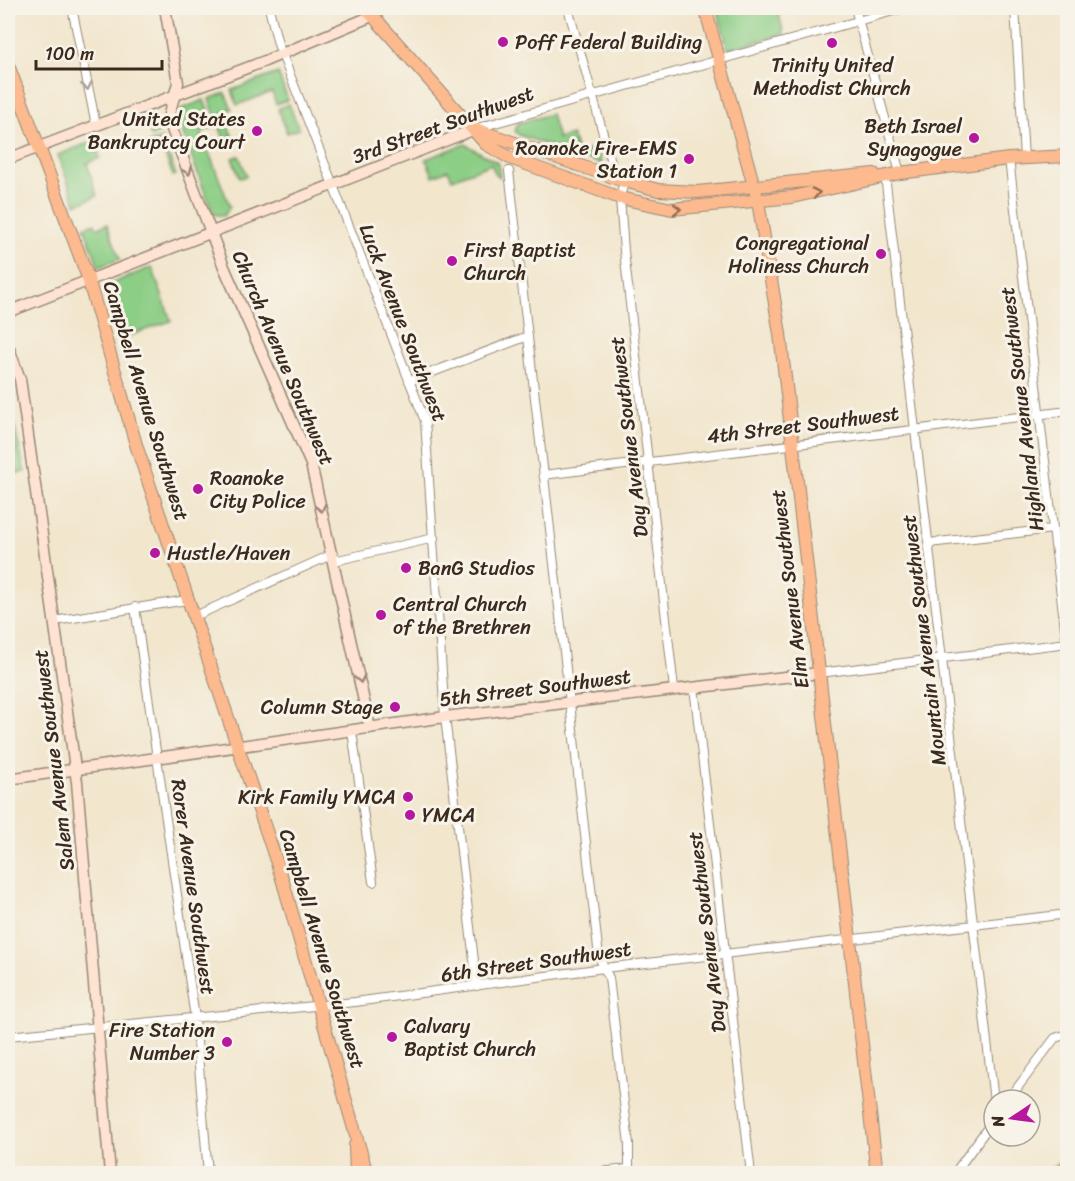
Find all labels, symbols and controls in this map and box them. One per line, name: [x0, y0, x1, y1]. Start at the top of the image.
place label: Poff Federal Building: [515, 25, 702, 60]
scale bar: [36, 33, 162, 71]
marker: Poff Federal Building: [496, 35, 510, 49]
marker: Trinity United Methodist Church: [825, 36, 839, 50]
text: 100 m: [45, 38, 94, 70]
place label: Trinity United Methodist Church: [753, 48, 911, 106]
street label: 3rd Street Southwest: [347, 76, 539, 174]
one-way arrow: [80, 80, 93, 90]
place label: United States Bankruptcy Court: [88, 102, 246, 160]
place label: Beth Israel Synagogue: [864, 109, 963, 167]
marker: United States Bankruptcy Court: [250, 124, 264, 138]
place label: Roanoke Fire-EMS Station 1: [515, 131, 677, 189]
marker: Beth Israel Synagogue: [967, 131, 981, 145]
marker: Roanoke Fire-EMS Station 1: [682, 152, 696, 166]
one-way arrow: [180, 165, 193, 176]
one-way arrow: [811, 187, 821, 200]
one-way arrow: [672, 203, 681, 215]
street label: Luck Avenue Southwest: [349, 219, 457, 428]
place label: Congregational Holiness Church: [728, 226, 870, 284]
place label: First Baptist Church: [464, 233, 576, 291]
street label: Church Avenue Southwest: [222, 245, 344, 471]
marker: Congregational Holiness Church: [874, 247, 888, 261]
marker: First Baptist Church: [445, 254, 459, 268]
street label: Campbell Avenue Southwest: [93, 277, 199, 526]
street label: Highland Avenue Southwest: [990, 285, 1054, 533]
street label: Day Avenue Southwest: [599, 334, 659, 539]
street label: 4th Street Southwest: [705, 396, 901, 454]
place label: Roanoke City Police: [210, 461, 306, 519]
marker: Roanoke City Police: [191, 482, 205, 496]
street label: Elm Avenue Southwest: [760, 487, 820, 691]
one-way arrow: [314, 503, 327, 513]
street label: Mountain Avenue Southwest: [891, 512, 957, 768]
place label: Hustle/Haven: [167, 536, 290, 571]
marker: Hustle/Haven: [148, 546, 162, 560]
place label: BanG Studios: [418, 551, 535, 586]
marker: BanG Studios: [399, 561, 413, 575]
place label: Central Church of the Brethren: [393, 587, 531, 645]
marker: Central Church of the Brethren: [374, 608, 388, 622]
street label: Salem Avenue Southwest: [23, 647, 85, 873]
street label: 5th Street Southwest: [437, 659, 633, 717]
one-way arrow: [353, 674, 366, 684]
place label: Column Stage: [261, 690, 383, 725]
marker: Column Stage: [388, 700, 402, 714]
street label: Rorer Avenue Southwest: [161, 777, 226, 997]
place label: Kirk Family YMCA: [238, 780, 396, 815]
marker: Kirk Family YMCA: [401, 790, 415, 804]
place label: YMCA: [422, 798, 475, 833]
marker: YMCA: [403, 808, 417, 822]
street label: Campbell Avenue Southwest: [269, 825, 375, 1074]
street label: Day Avenue Southwest: [677, 829, 737, 1034]
street label: 6th Street Southwest: [439, 931, 634, 993]
place label: Calvary Baptist Church: [404, 1009, 536, 1067]
place label: Fire Station Number 3: [109, 1013, 215, 1071]
marker: Calvary Baptist Church: [385, 1030, 399, 1044]
marker: Fire Station Number 3: [220, 1035, 234, 1049]
north arrow: [982, 1088, 1042, 1148]
text: N: [982, 1112, 1013, 1131]

